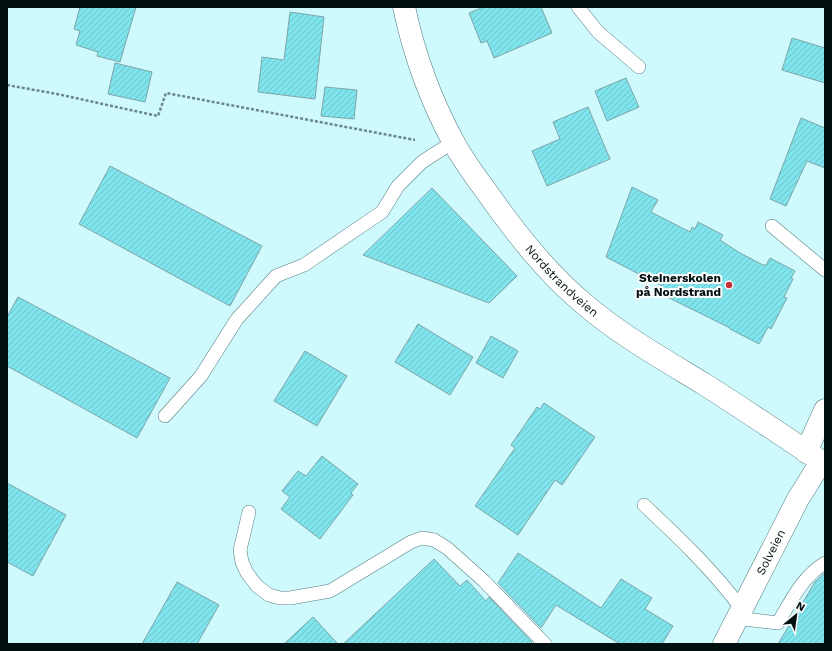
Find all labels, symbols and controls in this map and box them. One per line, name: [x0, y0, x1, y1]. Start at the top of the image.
street label: Nordstrandveien: [522, 242, 601, 320]
place label: Steinerskolen på Nordstrand: [636, 271, 721, 299]
marker: Steinerskolen på Nordstrand: [724, 280, 734, 290]
street label: Solveien: [753, 527, 788, 577]
north arrow: [776, 595, 816, 635]
text: N: [794, 599, 807, 614]

